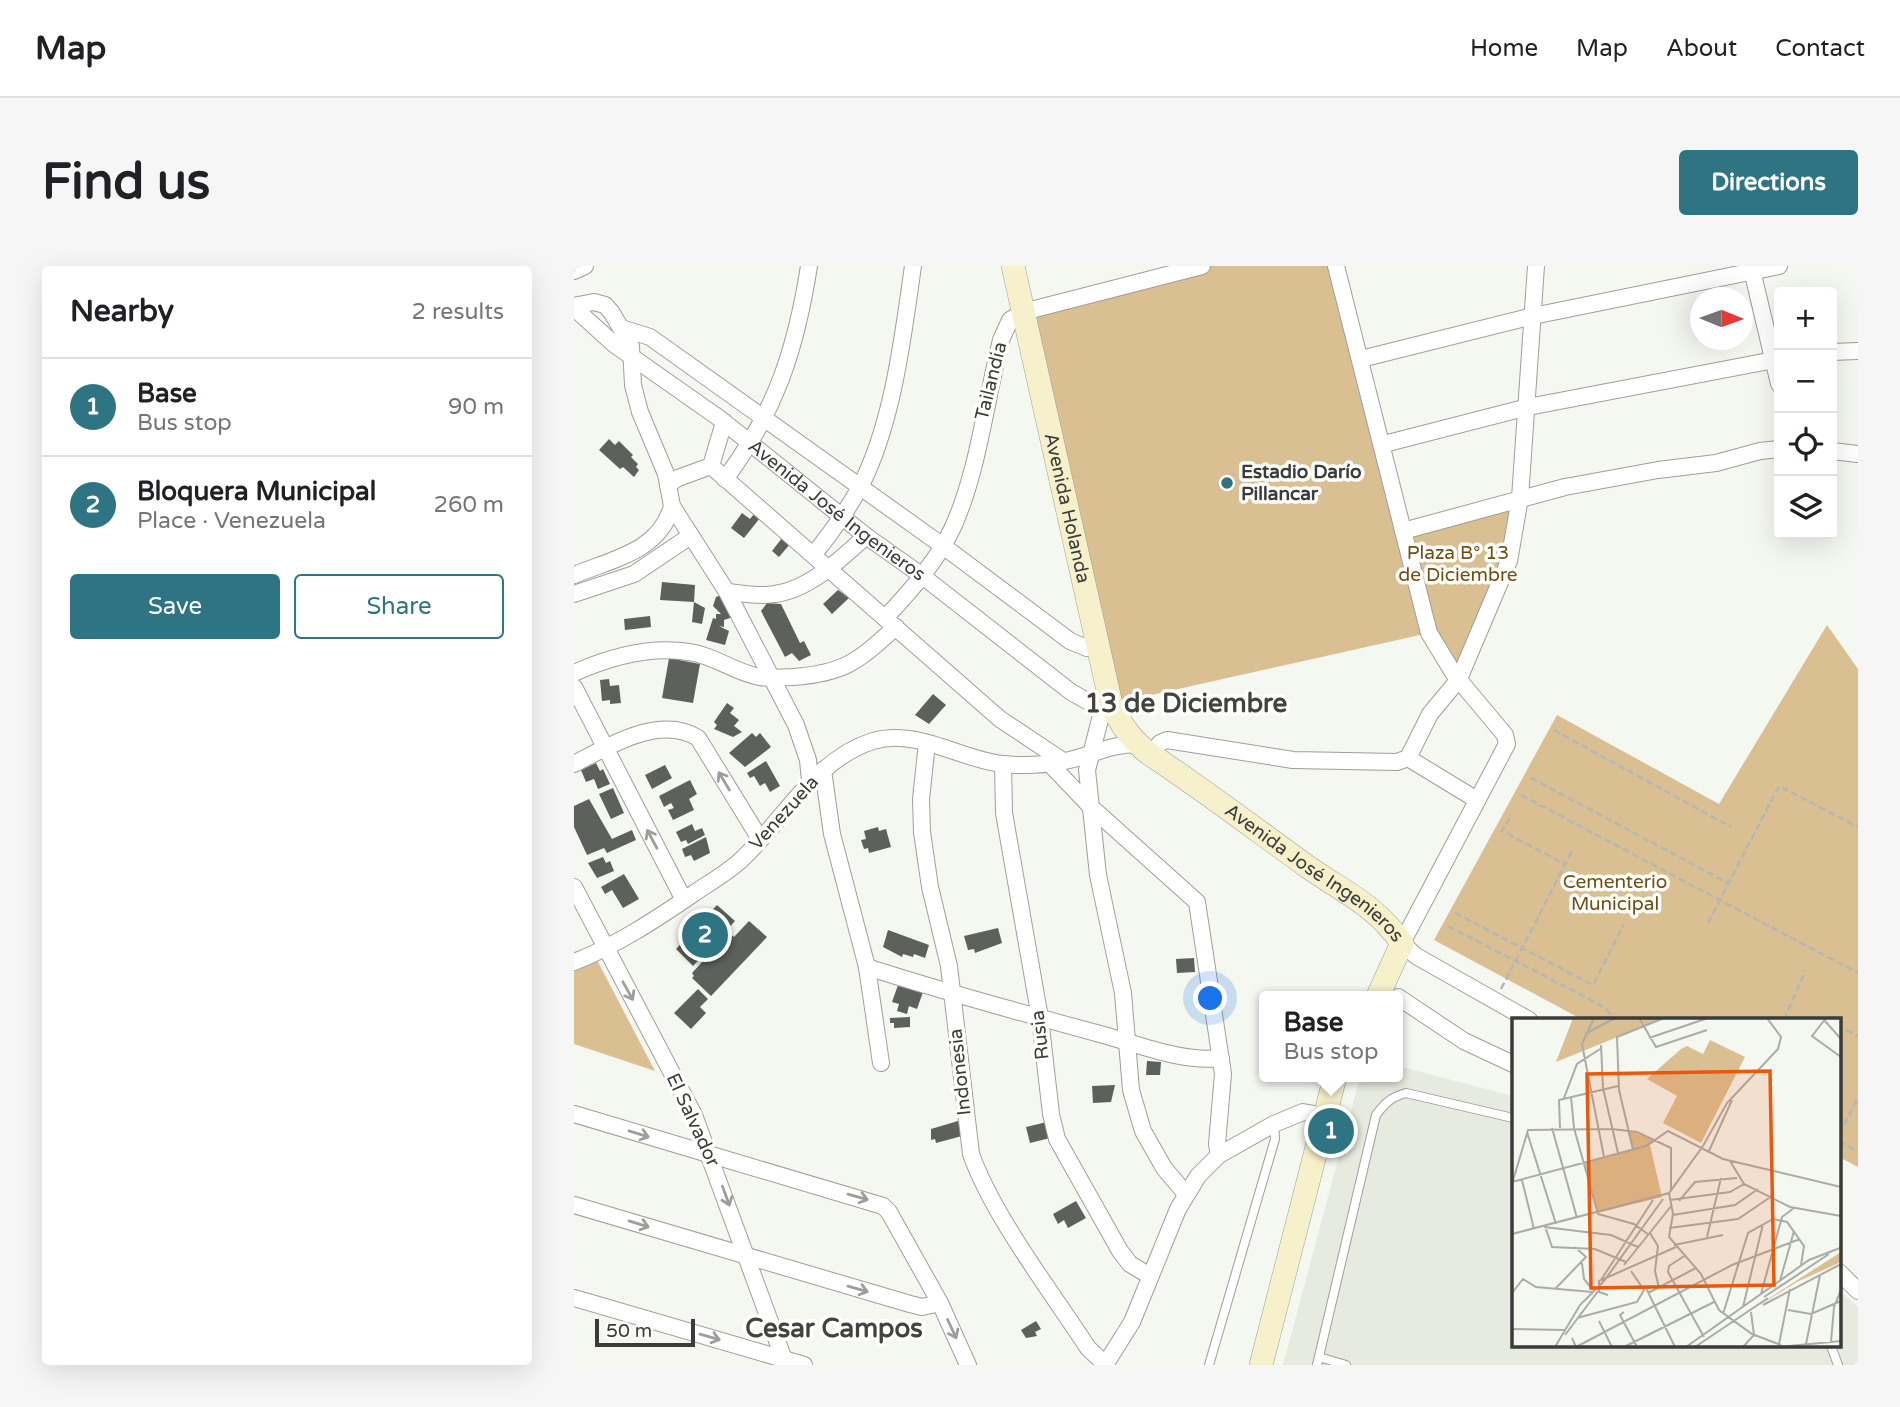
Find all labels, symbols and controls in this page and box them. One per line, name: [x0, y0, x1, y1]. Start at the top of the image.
text: Map: [35, 29, 106, 68]
text: Home: [1470, 34, 1538, 63]
text: Map: [1576, 34, 1628, 63]
text: About: [1666, 34, 1737, 63]
text: Contact: [1775, 34, 1865, 63]
button: Directions: [1679, 150, 1858, 215]
text: Find us: [42, 153, 210, 212]
north arrow: [1690, 287, 1753, 350]
map controls: [1774, 287, 1837, 539]
button: +: [1774, 287, 1837, 350]
text: Nearby: [70, 293, 174, 330]
text: 2 results: [411, 298, 504, 326]
street label: Tailandia: [971, 340, 1011, 422]
button: −: [1774, 350, 1837, 413]
text: Base: [137, 378, 197, 409]
text: 1: [86, 393, 100, 421]
text: 90 m: [448, 393, 504, 421]
text: Bus stop: [137, 409, 232, 437]
button: locate: [1774, 413, 1837, 476]
street label: Avenida Holanda: [1040, 431, 1095, 585]
street label: Avenida José Ingenieros: [744, 435, 930, 586]
place label: Estadio Darío Pillancar: [1241, 461, 1362, 505]
marker: Estadio Darío Pillancar: [1219, 475, 1235, 491]
text: Bloquera Municipal: [137, 476, 376, 507]
button: layers: [1774, 476, 1837, 539]
text: 2: [86, 491, 100, 519]
text: 260 m: [434, 491, 504, 519]
text: Place · Venezuela: [137, 507, 326, 535]
park label: Plaza B° 13 de Diciembre: [1398, 542, 1518, 586]
button: Save: [70, 574, 280, 639]
button: Share: [294, 574, 504, 639]
district label: 13 de Diciembre: [1085, 688, 1288, 719]
street label: Venezuela: [745, 771, 823, 855]
one-way arrow: [717, 772, 731, 792]
street label: Avenida José Ingenieros: [1221, 799, 1408, 946]
one-way arrow: [645, 829, 659, 850]
park label: Cementerio Municipal: [1563, 871, 1667, 915]
pin: 2: [682, 909, 728, 961]
one-way arrow: [622, 980, 635, 1001]
your location: [1193, 981, 1227, 1015]
popup: [1259, 991, 1403, 1082]
text: Base: [1284, 1007, 1343, 1038]
street label: Rusia: [1026, 1009, 1054, 1061]
inset map: [1512, 1018, 1840, 1348]
street label: Indonesia: [945, 1027, 975, 1117]
text: Bus stop: [1284, 1038, 1378, 1066]
street label: El Salvador: [662, 1070, 724, 1171]
pin: 1: [1308, 1105, 1354, 1157]
one-way arrow: [628, 1128, 650, 1141]
one-way arrow: [720, 1185, 733, 1207]
one-way arrow: [847, 1192, 869, 1205]
one-way arrow: [628, 1219, 650, 1232]
one-way arrow: [846, 1283, 868, 1296]
district label: Cesar Campos: [745, 1313, 923, 1344]
scale bar: [595, 1316, 695, 1348]
one-way arrow: [946, 1318, 960, 1339]
text: 50 m: [606, 1320, 652, 1342]
one-way arrow: [699, 1332, 721, 1345]

